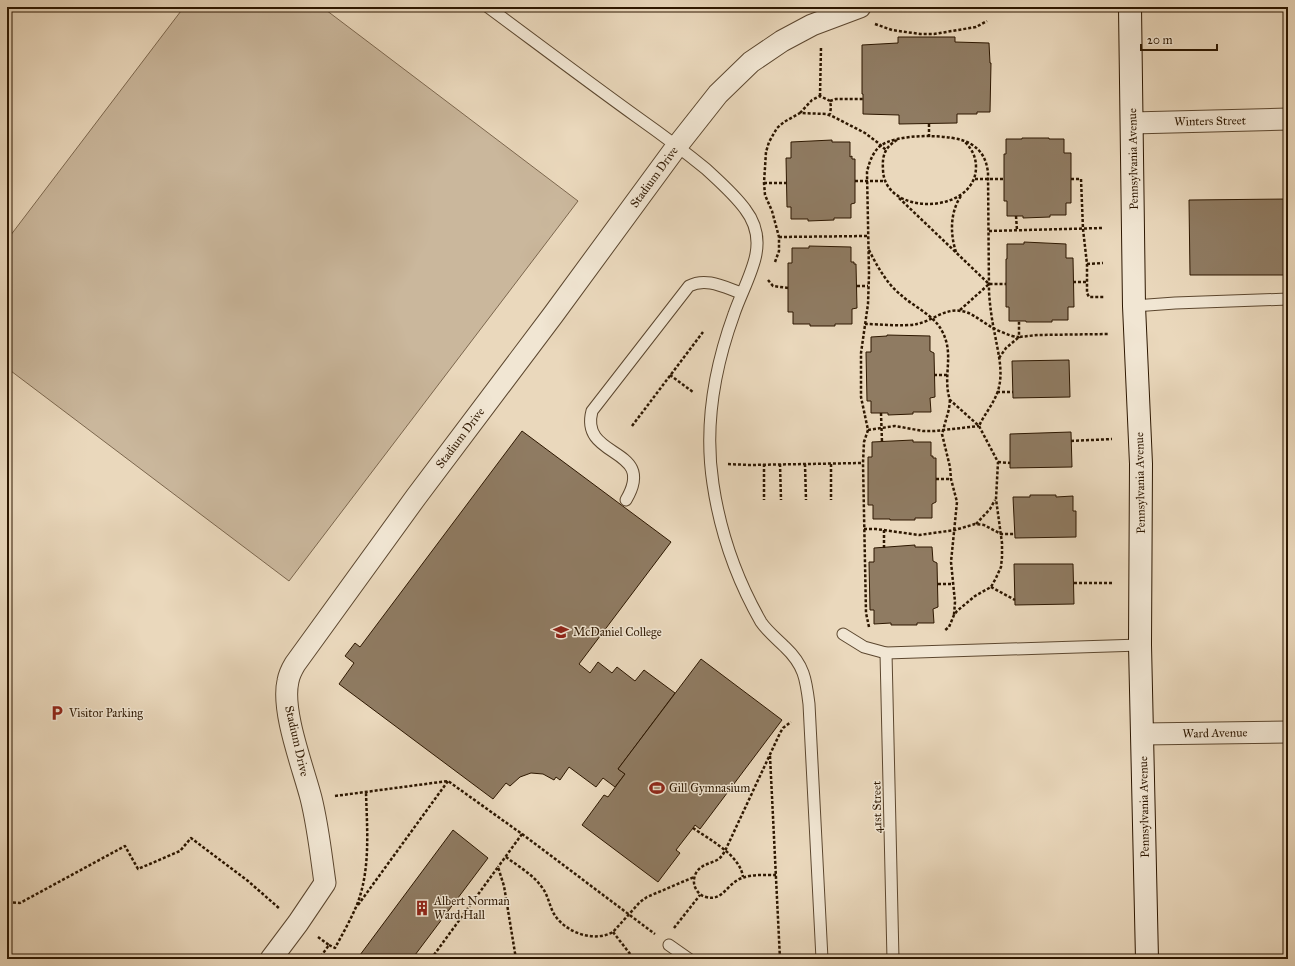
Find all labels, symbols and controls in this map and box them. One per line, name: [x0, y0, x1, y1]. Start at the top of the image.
scale bar: [1141, 26, 1217, 52]
text: 20 m: [1147, 33, 1173, 47]
street label: Pennsylvania Avenue: [1125, 108, 1141, 210]
street label: Winters Street: [1174, 113, 1247, 129]
street label: Stadium Drive: [627, 144, 681, 210]
street label: Stadium Drive: [433, 405, 487, 471]
street label: Pennsylvania Avenue: [1132, 432, 1148, 534]
school or university icon: McDaniel College: [552, 623, 570, 641]
place label: McDaniel College: [573, 625, 662, 640]
parking icon: Visitor Parking: [48, 704, 66, 722]
street label: Stadium Drive: [282, 704, 312, 778]
place label: Visitor Parking: [68, 706, 143, 721]
street label: Ward Avenue: [1182, 725, 1248, 741]
street label: Pennsylvania Avenue: [1136, 756, 1152, 858]
sports icon: Gill Gymnasium: [648, 779, 666, 797]
street label: 41st Street: [870, 780, 884, 833]
place label: Gill Gymnasium: [669, 781, 750, 795]
place label: Albert Norman Ward Hall: [433, 894, 510, 922]
building icon: Albert Norman Ward Hall: [413, 899, 431, 917]

